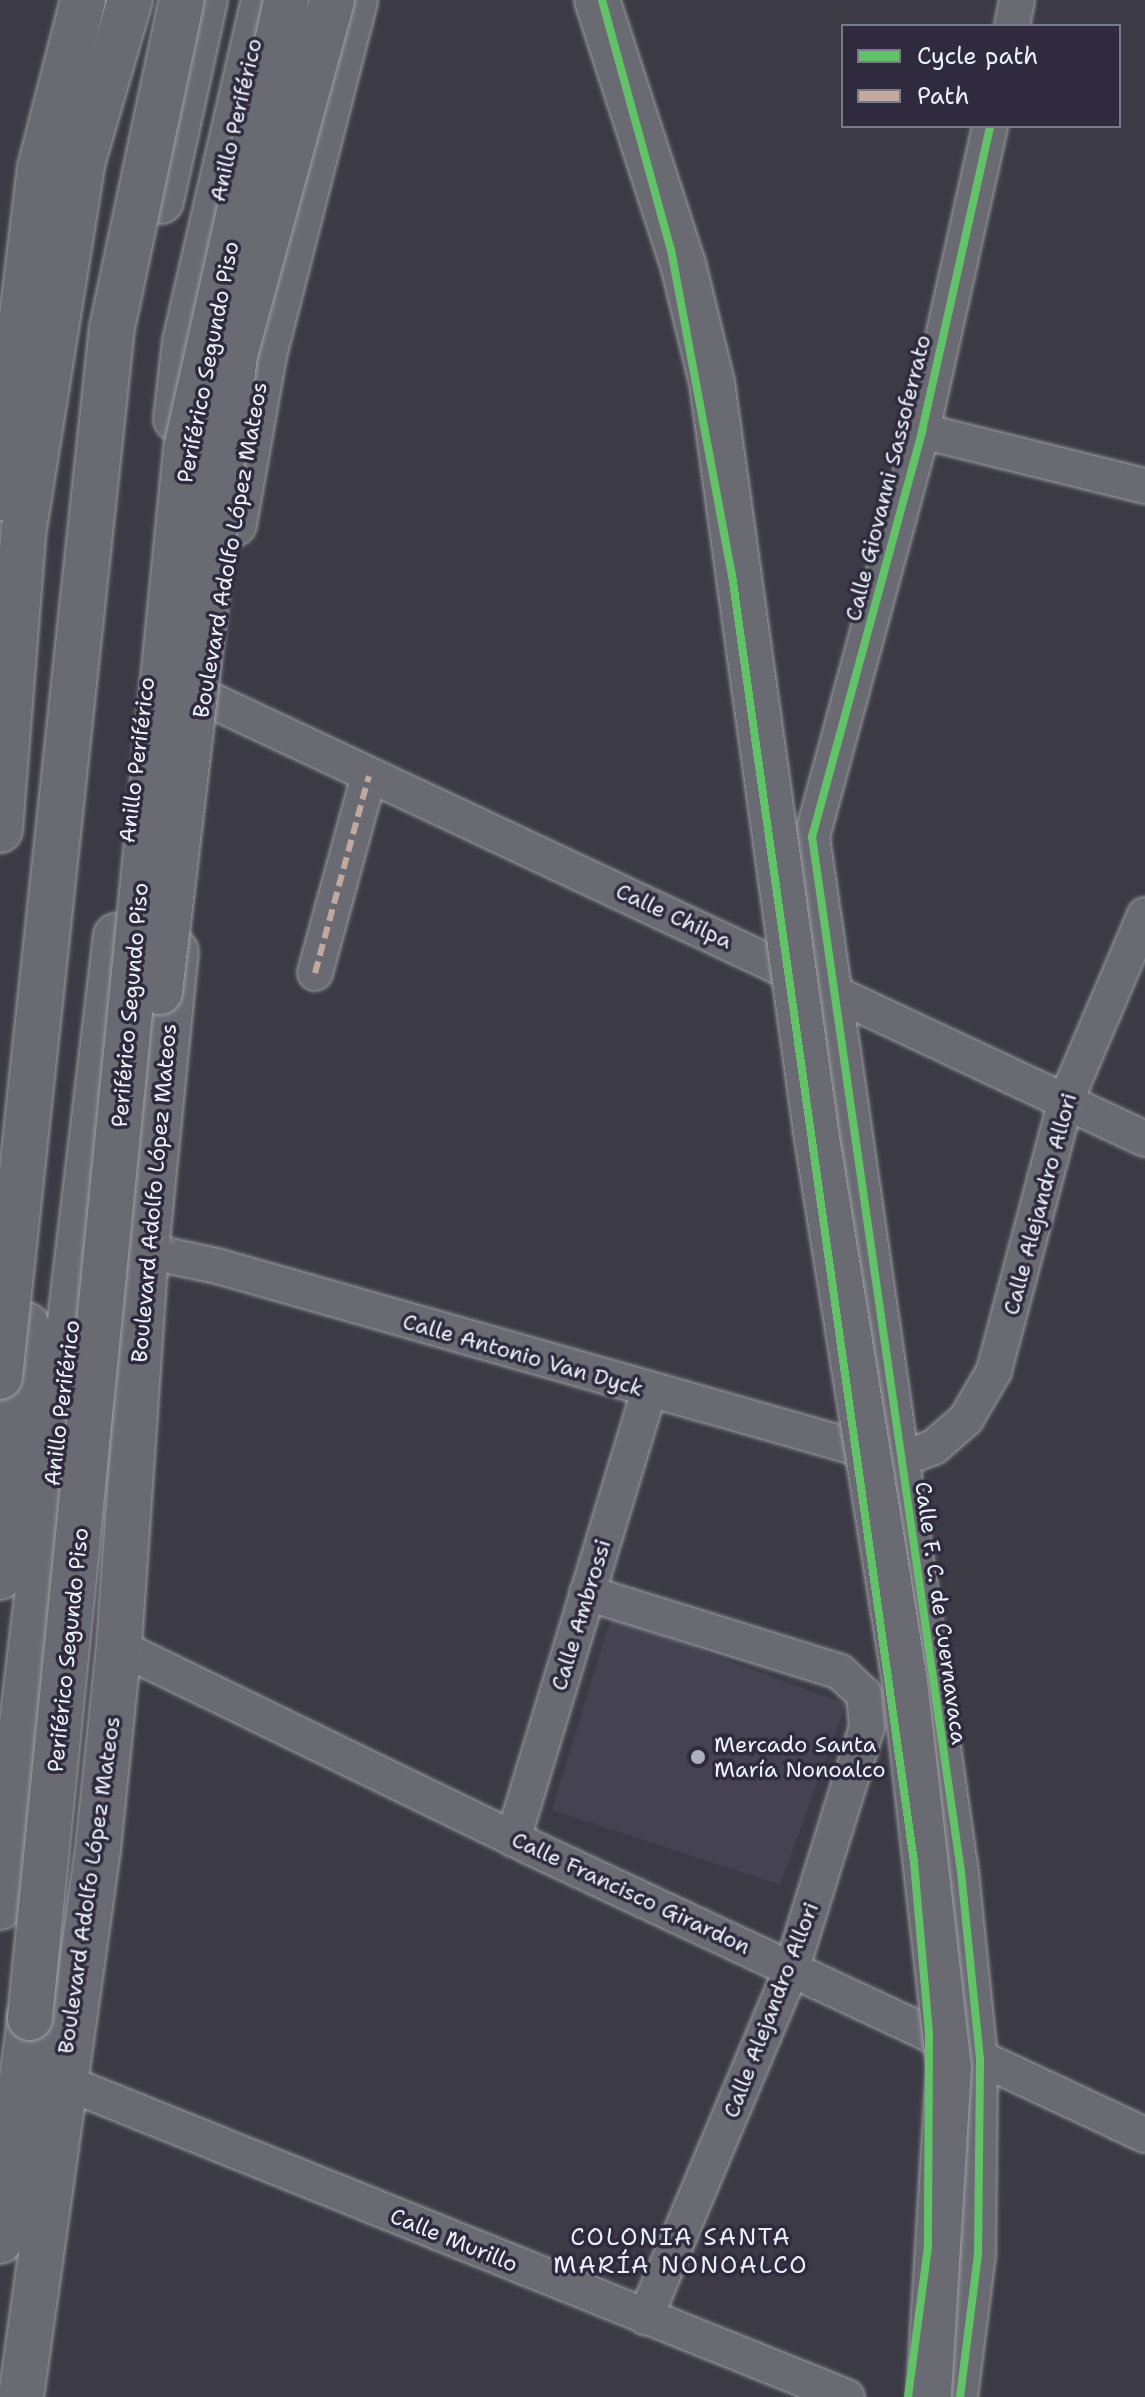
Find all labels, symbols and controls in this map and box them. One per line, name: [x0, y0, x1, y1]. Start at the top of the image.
legend: [841, 24, 1121, 128]
street label: Anillo Periférico: [204, 36, 268, 204]
text: Cycle path: [917, 40, 1038, 72]
text: Path: [917, 80, 969, 112]
street label: Periférico Segundo Piso: [172, 239, 244, 485]
street label: Calle Giovanni Sassoferrato: [840, 332, 936, 624]
street label: Boulevard Adolfo López Mateos: [187, 380, 273, 720]
street label: Anillo Periférico: [114, 676, 160, 844]
street label: Calle Chilpa: [612, 878, 736, 954]
street label: Periférico Segundo Piso: [106, 881, 154, 1129]
street label: Boulevard Adolfo López Mateos: [126, 1022, 182, 1364]
street label: Calle Alejandro Allori: [998, 1090, 1082, 1318]
street label: Calle Antonio Van Dyck: [400, 1308, 646, 1402]
street label: Anillo Periférico: [39, 1319, 85, 1487]
street label: Calle F. C. de Cuernavaca: [909, 1480, 973, 1746]
street label: Periférico Segundo Piso: [42, 1526, 94, 1774]
street label: Calle Ambrossi: [545, 1536, 617, 1694]
street label: Boulevard Adolfo López Mateos: [52, 1715, 126, 2055]
place label: Mercado Santa María Nonoalco: [714, 1731, 886, 1782]
marker: Mercado Santa María Nonoalco: [689, 1748, 707, 1766]
street label: Calle Francisco Girardon: [508, 1826, 754, 1960]
street label: Calle Alejandro Allori: [718, 1899, 824, 2121]
street label: Calle Murillo: [386, 2202, 522, 2278]
district label: COLONIA SANTA MARÍA NONOALCO: [553, 2224, 809, 2280]

